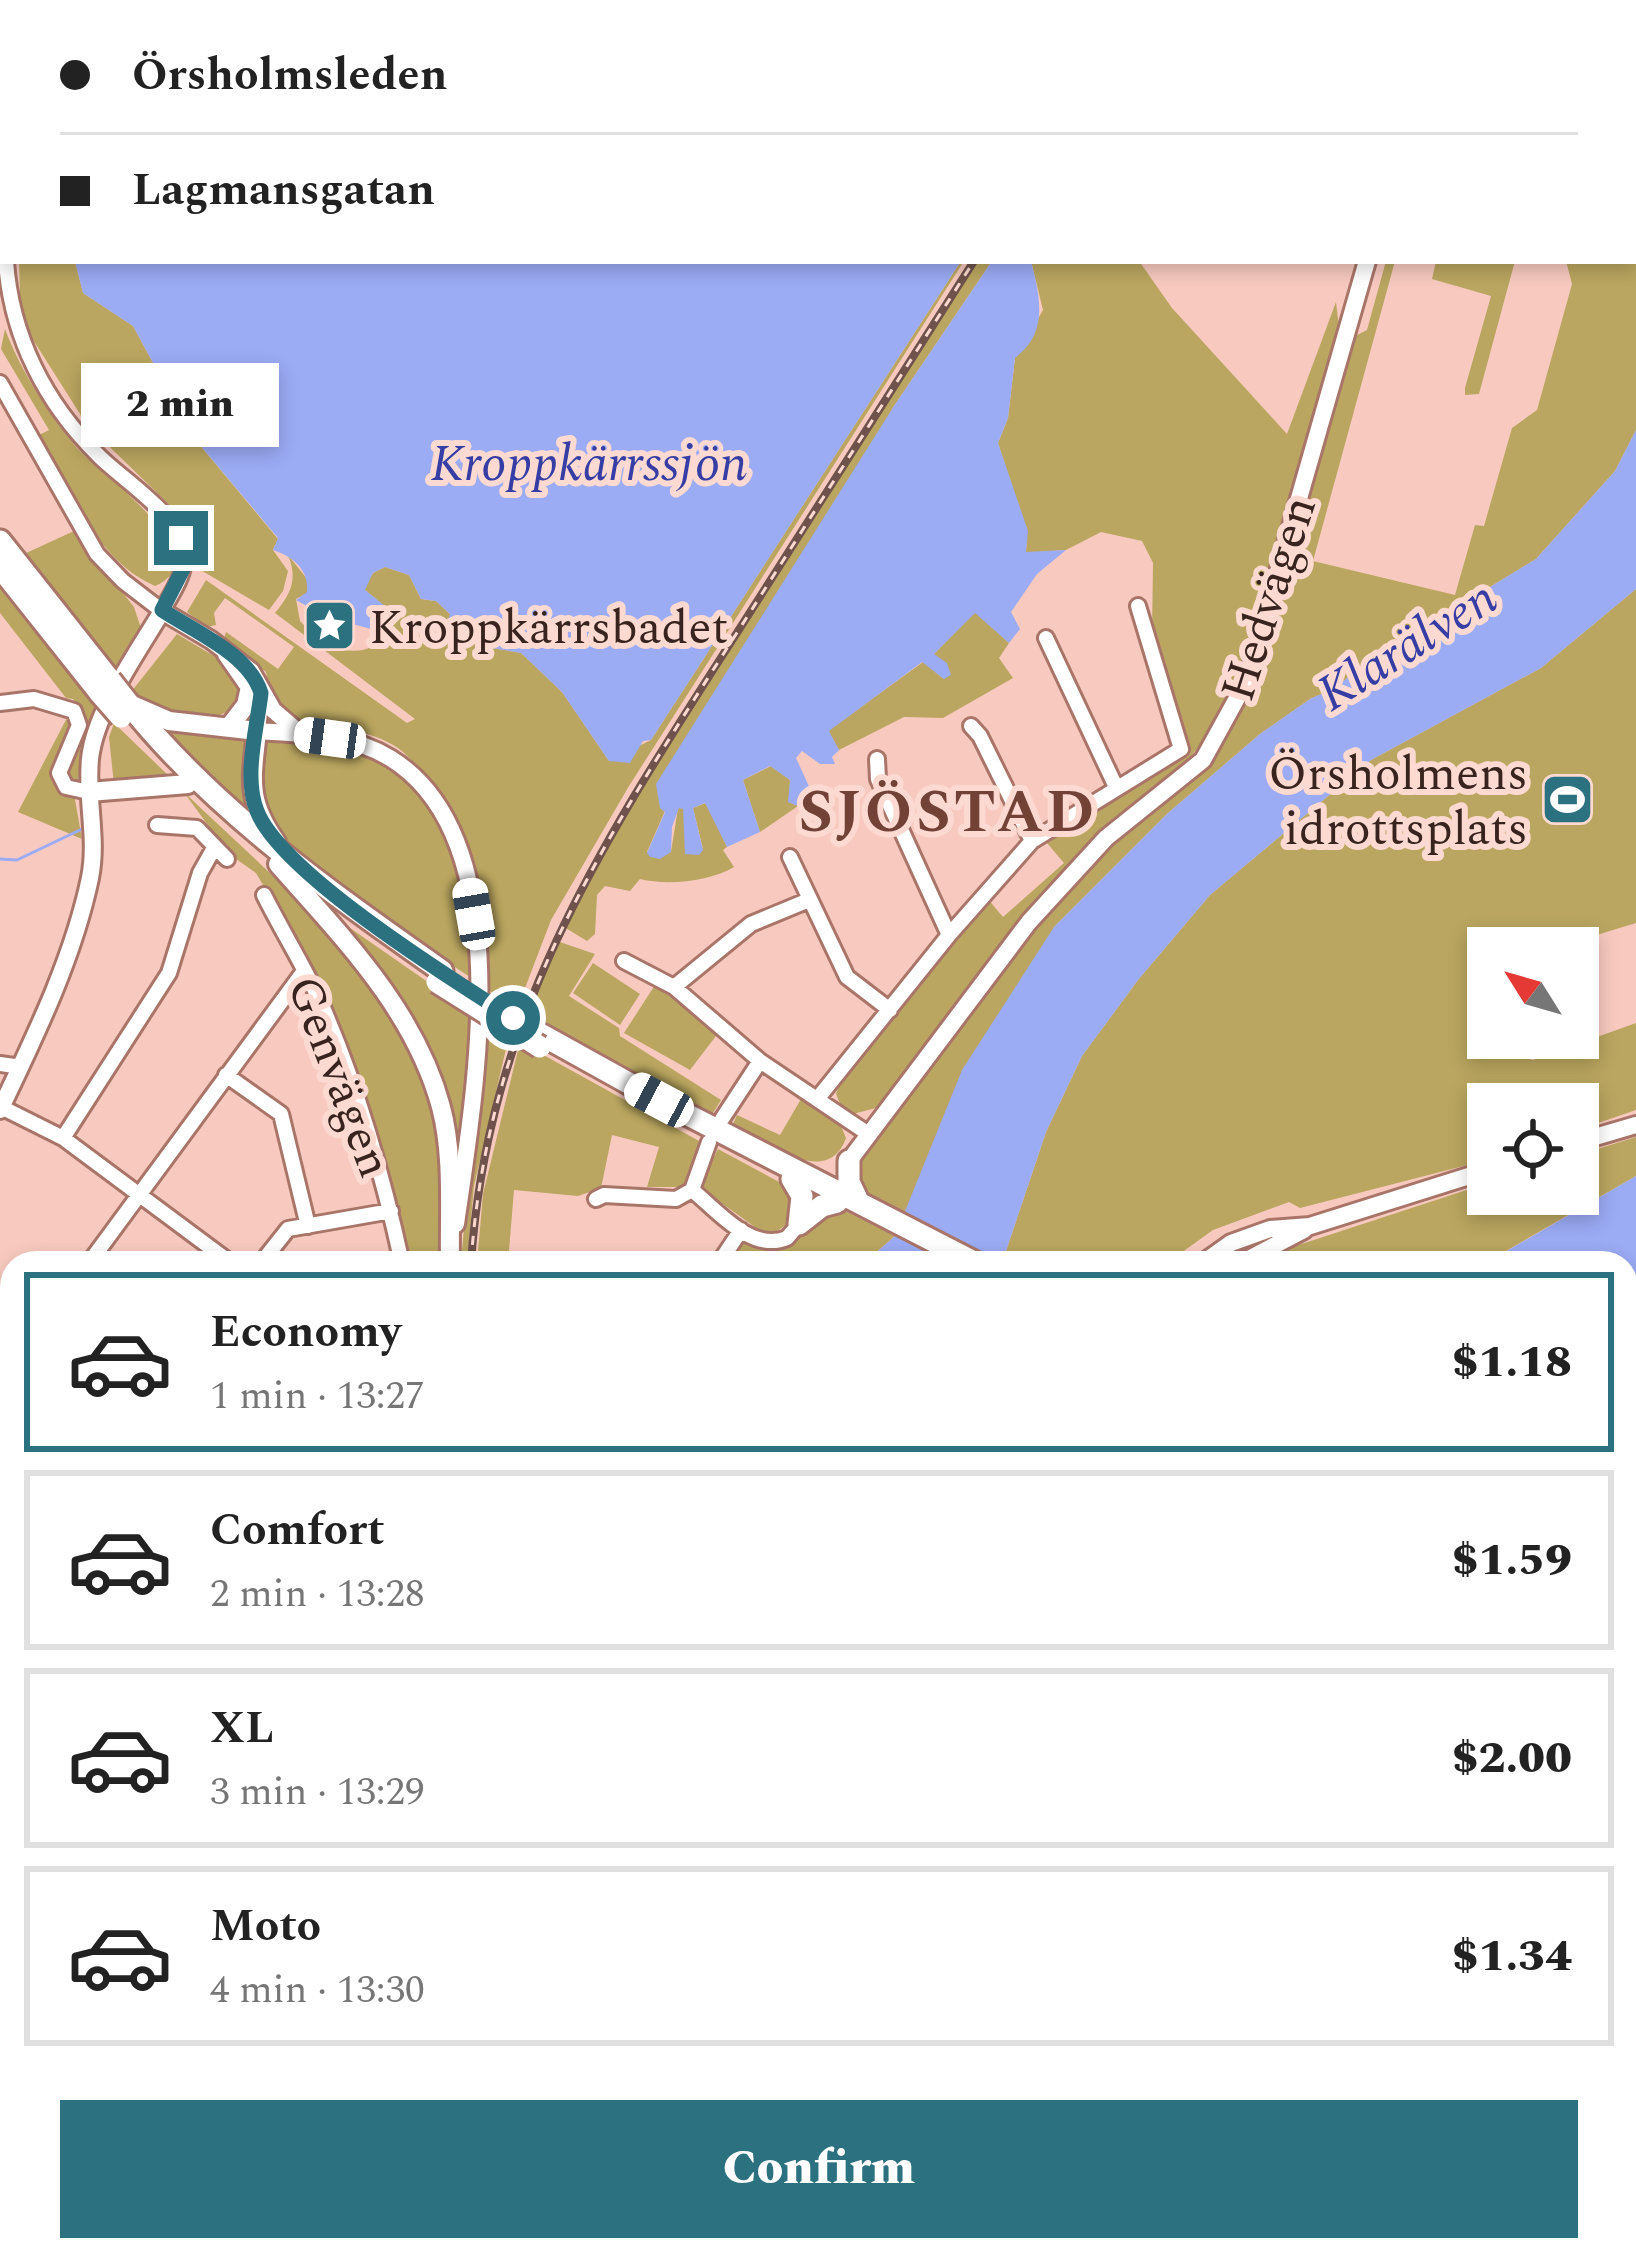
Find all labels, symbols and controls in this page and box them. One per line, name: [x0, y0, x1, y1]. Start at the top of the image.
text: Örsholmsleden: [132, 41, 448, 110]
text: Lagmansgatan: [132, 156, 435, 225]
callout: 2 min: [82, 364, 280, 448]
text: 2 min: [126, 375, 234, 434]
water label: Kroppkärrssjön: [430, 426, 748, 504]
street label: Hedvägen: [1202, 487, 1337, 711]
route end: [154, 511, 208, 565]
water label: Klarälven: [1302, 560, 1513, 733]
place label: Kroppkärrsbadet: [369, 592, 728, 665]
place icon: Kroppkärrsbadet: [302, 598, 358, 654]
car: [292, 715, 368, 761]
place label: Örsholmens idrottsplats: [1268, 738, 1528, 866]
district label: SJÖSTAD: [799, 767, 1097, 859]
sports icon: Örsholmens idrottsplats: [1539, 772, 1595, 828]
car: [450, 875, 498, 953]
north arrow: [1467, 927, 1599, 1059]
map controls: [1467, 927, 1599, 1215]
street label: Genvägen: [267, 965, 411, 1188]
route start: [486, 991, 540, 1045]
car: [619, 1067, 699, 1133]
button: locate: [1467, 1083, 1599, 1215]
text: Economy: [210, 1298, 401, 1367]
icon: car: [66, 1308, 174, 1416]
text: $1.18: [1451, 1328, 1572, 1397]
text: 1 min · 13:27: [210, 1367, 425, 1426]
text: Comfort: [210, 1496, 385, 1565]
icon: car: [66, 1506, 174, 1614]
text: $1.59: [1451, 1526, 1572, 1595]
text: 2 min · 13:28: [210, 1565, 425, 1624]
text: XL: [210, 1694, 274, 1763]
icon: car: [66, 1704, 174, 1812]
text: $2.00: [1451, 1724, 1572, 1793]
text: 3 min · 13:29: [210, 1763, 425, 1822]
text: Moto: [210, 1892, 321, 1961]
icon: car: [66, 1902, 174, 2010]
text: $1.34: [1451, 1922, 1572, 1991]
text: 4 min · 13:30: [210, 1961, 425, 2020]
button: Confirm: [60, 2100, 1578, 2238]

